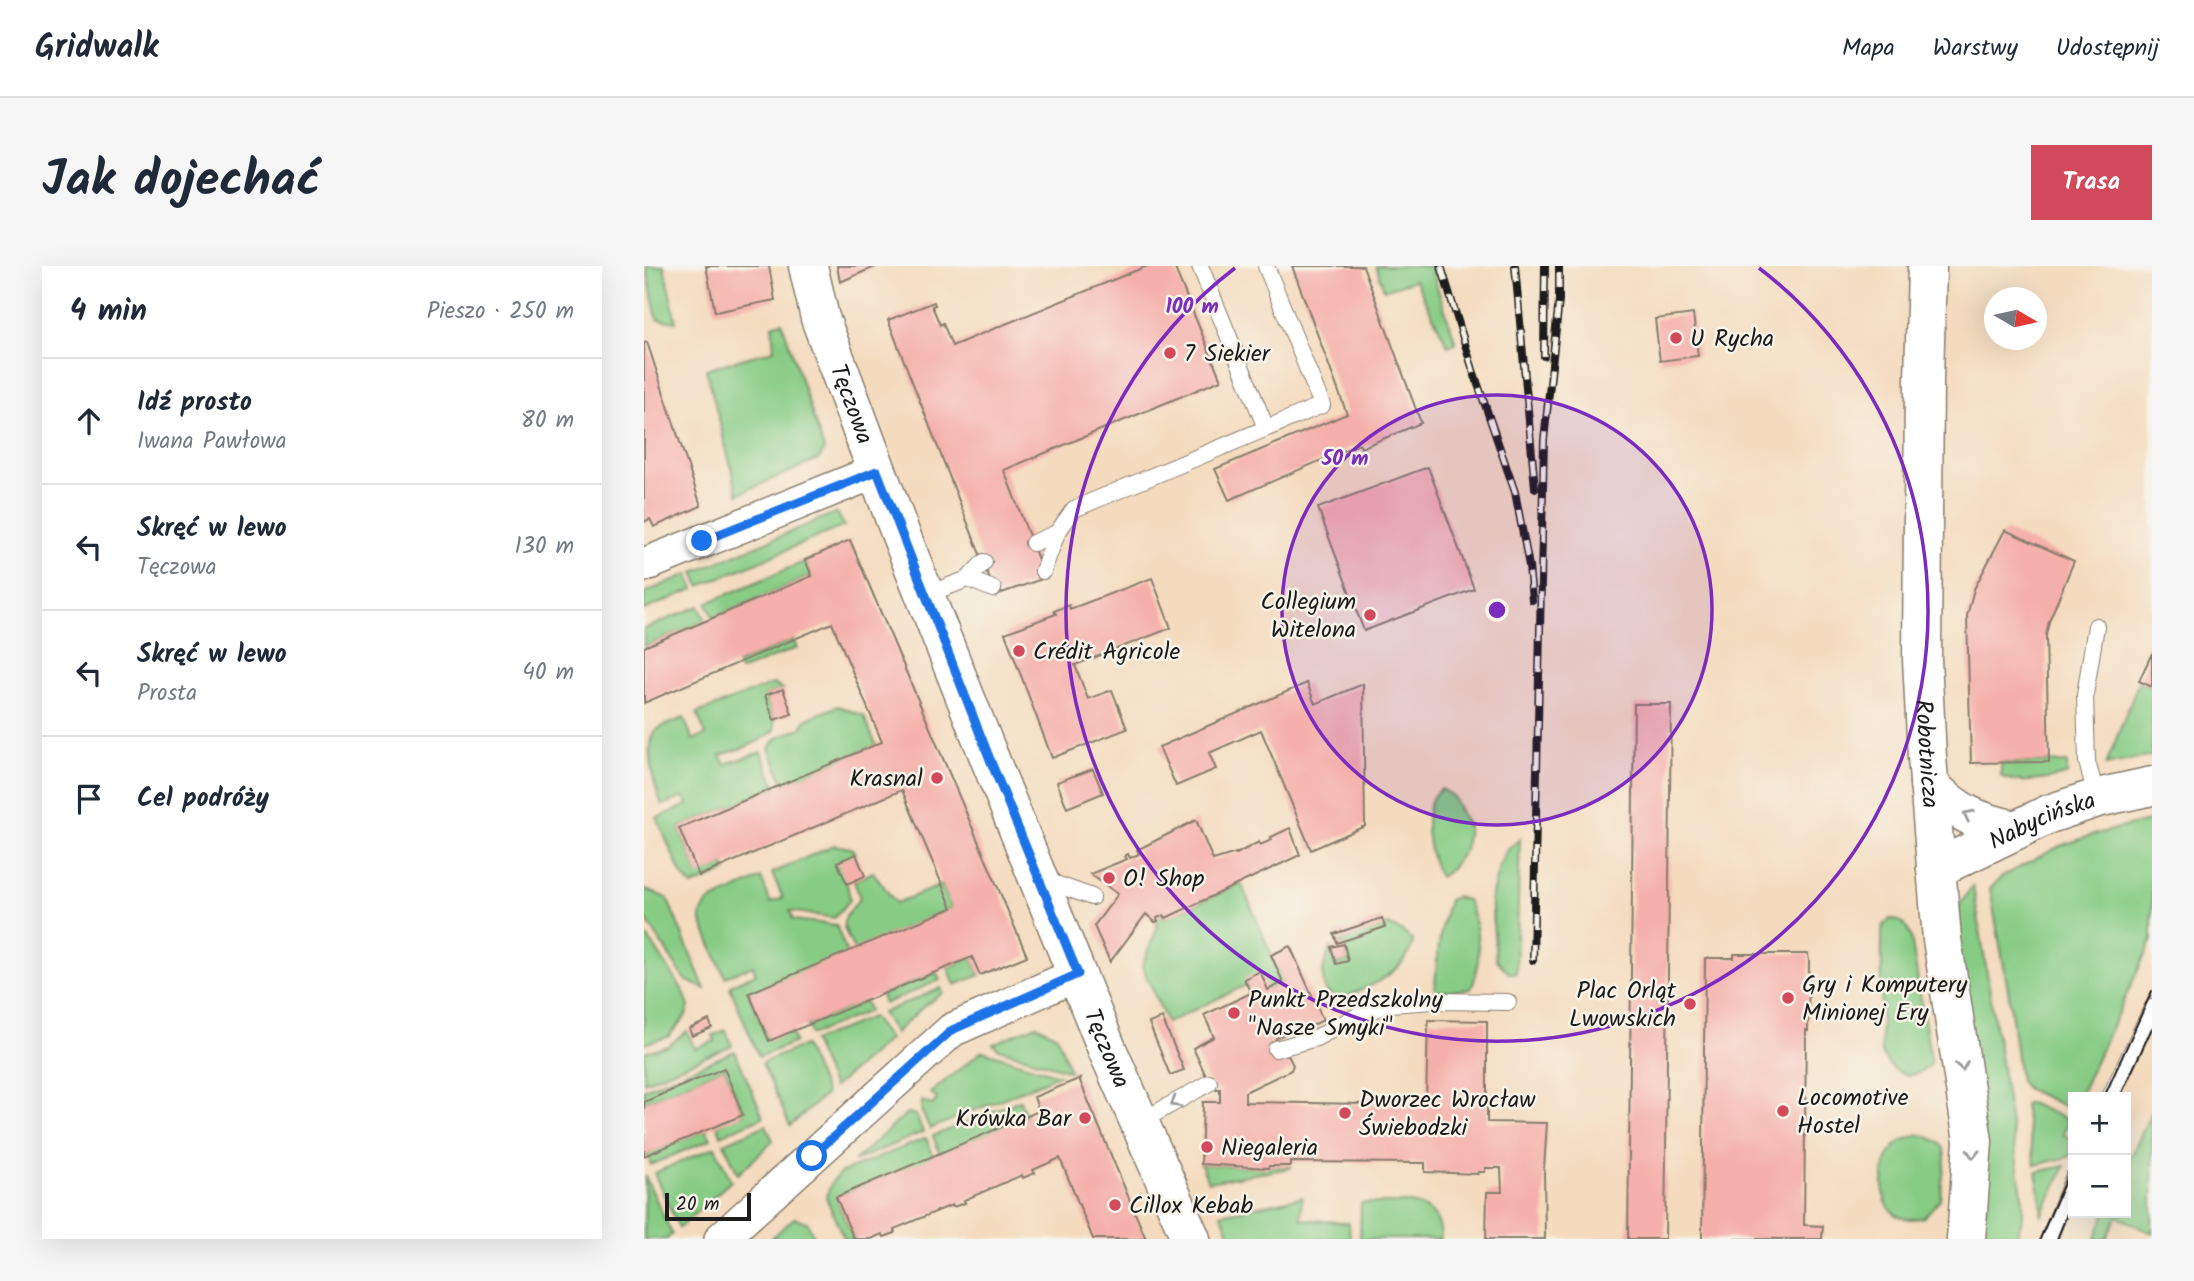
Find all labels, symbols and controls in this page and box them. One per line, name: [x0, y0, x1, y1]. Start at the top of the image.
text: Gridwalk: [35, 22, 158, 75]
text: Mapa: [1842, 29, 1895, 68]
text: Warstwy: [1933, 29, 2018, 68]
text: Udostępnij: [2056, 29, 2159, 68]
text: Jak dojechać: [42, 143, 320, 221]
button: Trasa: [2031, 145, 2152, 220]
north arrow: [1984, 287, 2047, 350]
text: 4 min: [70, 288, 147, 336]
text: 100 m: [1165, 291, 1219, 324]
text: Pieszo · 250 m: [427, 294, 574, 330]
place label: U Rycha: [1690, 320, 1774, 359]
marker: U Rycha: [1668, 330, 1684, 346]
place label: 7 Siekier: [1184, 335, 1272, 374]
marker: 7 Siekier: [1162, 345, 1178, 361]
street label: Tęczowa: [818, 359, 883, 450]
text: Idź prosto: [137, 382, 252, 424]
icon: ahead: [70, 402, 108, 440]
text: 80 m: [521, 403, 574, 439]
text: Iwana Pawłowa: [137, 424, 286, 460]
text: 50 m: [1321, 443, 1368, 476]
text: Skręć w lewo: [137, 508, 287, 550]
route end: [686, 525, 717, 556]
icon: left: [70, 528, 108, 566]
text: 130 m: [515, 529, 574, 565]
text: Tęczowa: [137, 550, 216, 586]
place label: Collegium Witelona: [1260, 583, 1356, 650]
centre of rings: [1485, 598, 1509, 622]
marker: Collegium Witelona: [1362, 607, 1378, 623]
place label: Crédit Agricole: [1033, 633, 1181, 672]
text: Skręć w lewo: [137, 634, 287, 676]
marker: Crédit Agricole: [1011, 643, 1027, 659]
icon: left: [70, 654, 108, 692]
text: 40 m: [522, 655, 574, 691]
text: Prosta: [137, 676, 197, 712]
street label: Robotnicza: [1903, 699, 1949, 810]
place label: Krasnal: [849, 760, 923, 799]
marker: Krasnal: [929, 770, 945, 786]
text: Cel podróży: [137, 778, 269, 820]
icon: arrive: [70, 780, 108, 818]
street label: Nabycińska: [1982, 782, 2101, 861]
one-way arrow: [1963, 810, 1975, 824]
place label: O! Shop: [1123, 860, 1205, 899]
marker: O! Shop: [1101, 870, 1117, 886]
place label: Gry i Komputery Minionej Ery: [1802, 966, 1968, 1033]
place label: Plac Orląt Lwowskich: [1569, 972, 1677, 1039]
place label: Punkt Przedszkolny "Nasze Smyki": [1248, 981, 1443, 1048]
marker: Gry i Komputery Minionej Ery: [1780, 990, 1796, 1006]
marker: Plac Orląt Lwowskich: [1682, 996, 1698, 1012]
street label: Tęczowa: [1072, 1003, 1140, 1095]
marker: Punkt Przedszkolny "Nasze Smyki": [1226, 1005, 1242, 1021]
one-way arrow: [1954, 1060, 1969, 1072]
place label: Locomotive Hostel: [1797, 1079, 1909, 1146]
place label: Dworzec Wrocław Świebodzki: [1359, 1081, 1536, 1148]
map controls: [2068, 1092, 2131, 1218]
button: +: [2068, 1092, 2131, 1155]
one-way arrow: [1169, 1095, 1182, 1108]
place label: Krówka Bar: [955, 1100, 1073, 1139]
marker: Locomotive Hostel: [1775, 1103, 1791, 1119]
marker: Dworzec Wrocław Świebodzki: [1337, 1105, 1353, 1121]
marker: Krówka Bar: [1077, 1110, 1093, 1126]
place label: Niegaleria: [1221, 1129, 1318, 1168]
marker: Niegaleria: [1199, 1139, 1215, 1155]
route start: [796, 1140, 827, 1171]
one-way arrow: [1965, 1149, 1980, 1160]
button: −: [2068, 1155, 2131, 1218]
place label: Cillox Kebab: [1129, 1187, 1253, 1226]
scale bar: [665, 1190, 751, 1222]
text: 20 m: [676, 1190, 719, 1220]
marker: Cillox Kebab: [1107, 1197, 1123, 1213]

